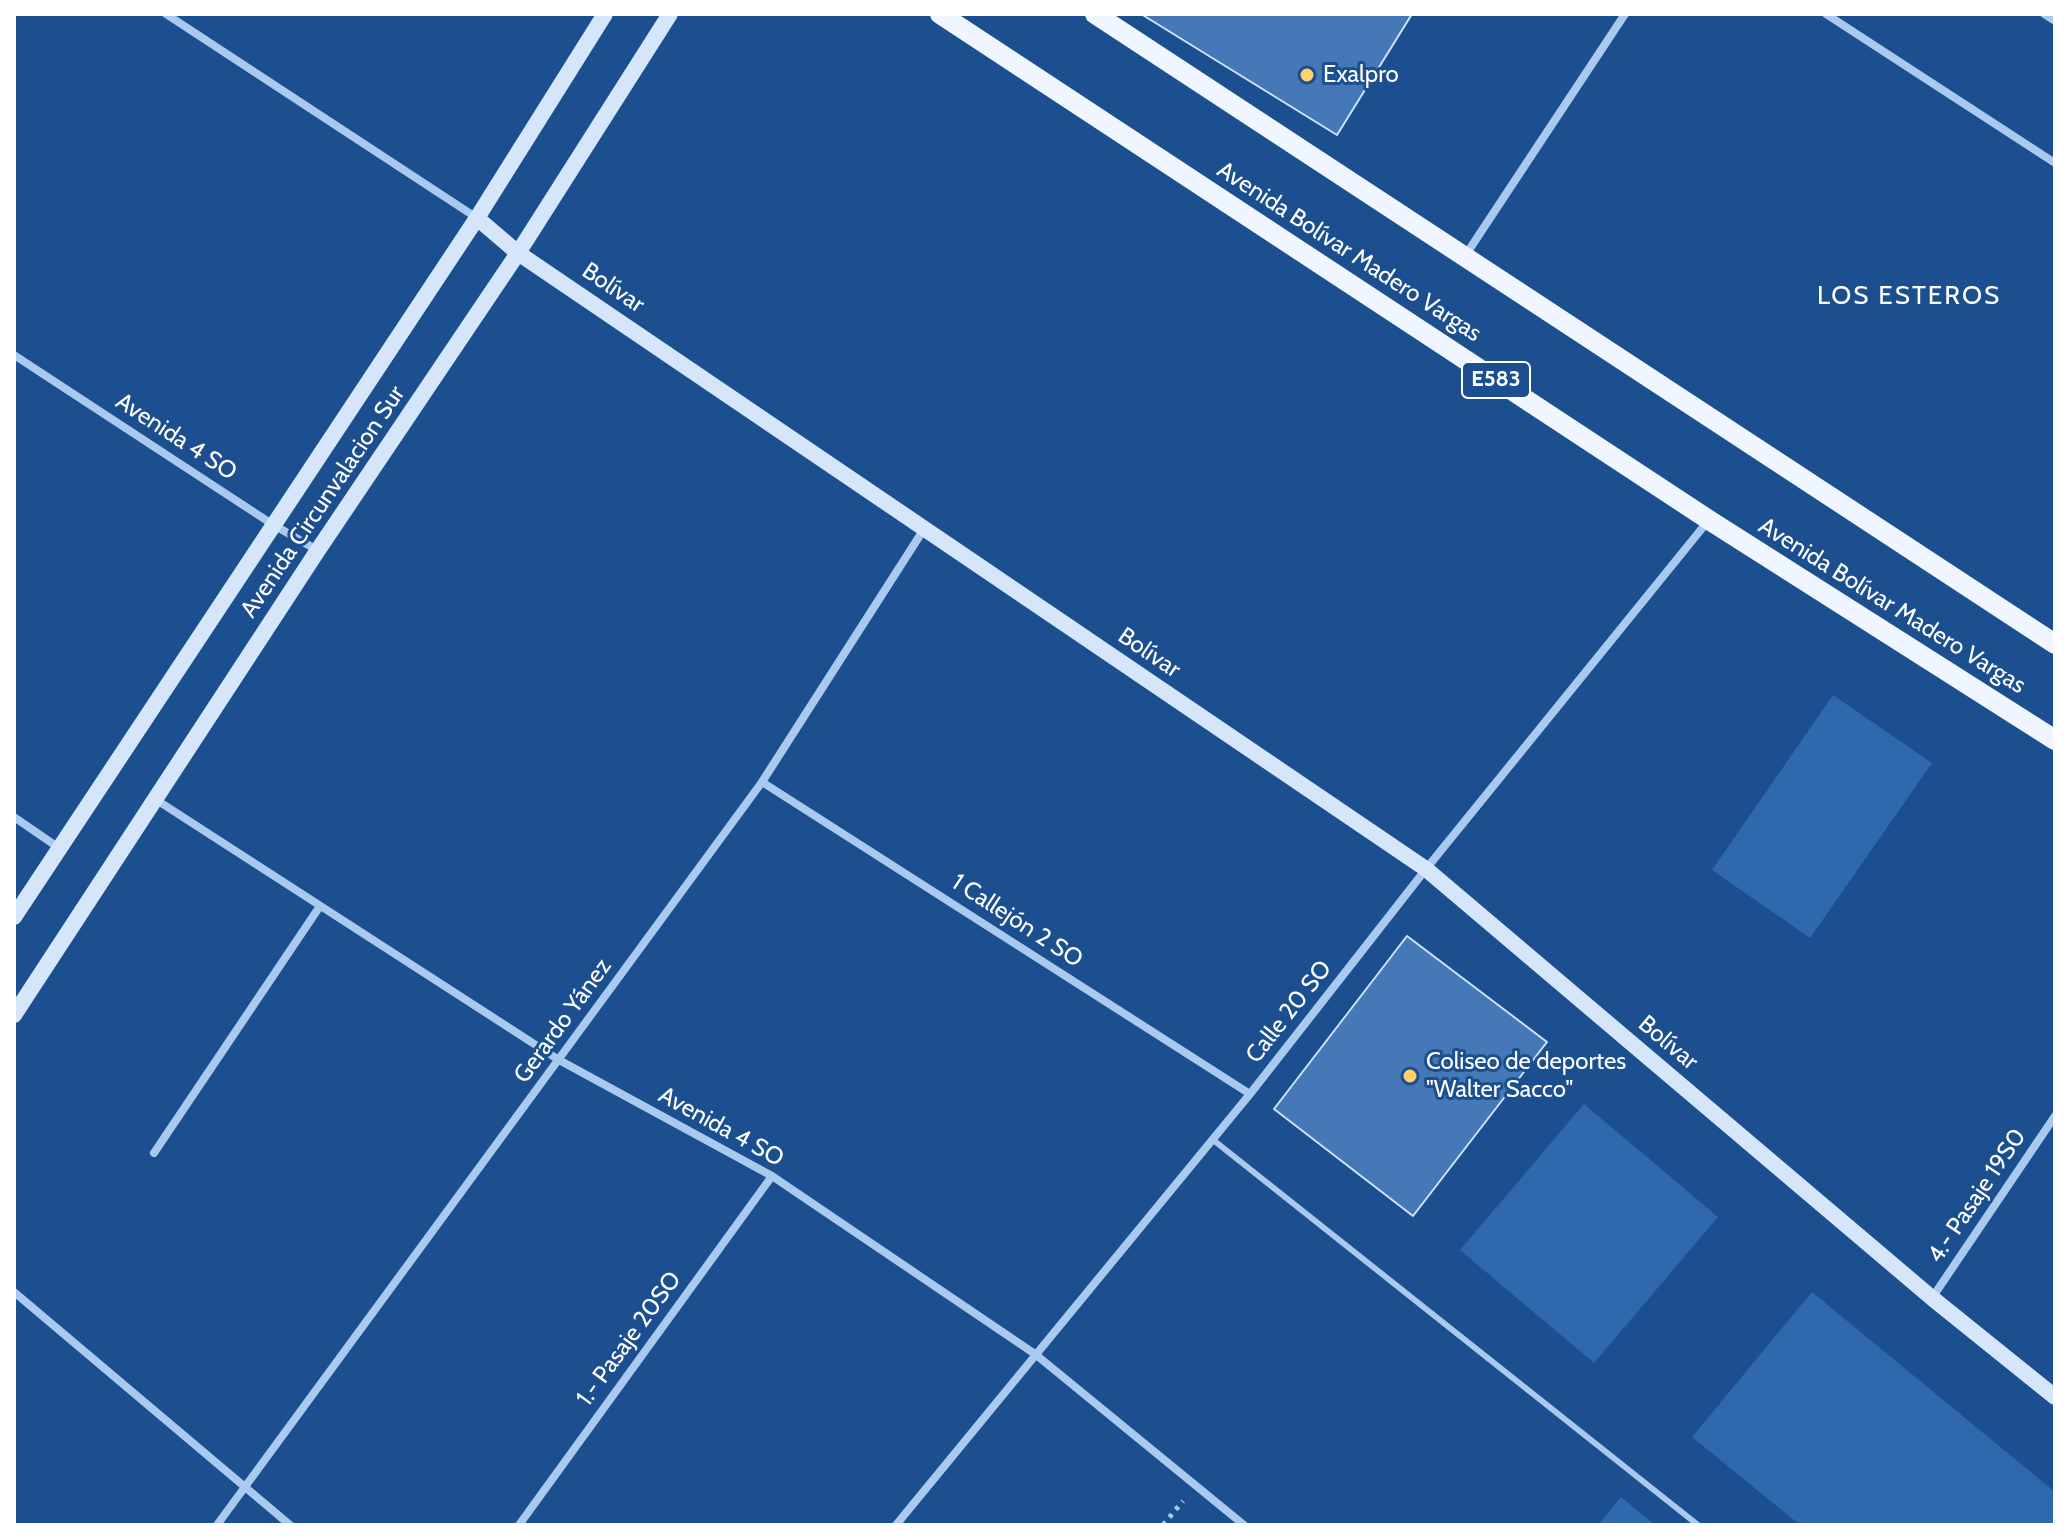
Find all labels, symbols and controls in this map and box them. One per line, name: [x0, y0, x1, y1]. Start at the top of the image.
place label: Exalpro: [1323, 61, 1399, 89]
marker: Exalpro: [1298, 66, 1316, 84]
street label: Avenida Bolívar Madero Vargas: [1211, 156, 1487, 348]
street label: Bolívar: [576, 257, 650, 319]
district label: LOS ESTEROS: [1817, 280, 2001, 312]
road number: E583: [1462, 362, 1530, 398]
street label: Avenida Circunvalacion Sur: [235, 381, 411, 623]
street label: Avenida 4 SO: [110, 387, 242, 487]
street label: Avenida Bolívar Madero Vargas: [1753, 512, 2031, 700]
street label: Bolívar: [1112, 622, 1186, 684]
street label: 1 Callejón 2 SO: [946, 868, 1088, 974]
street label: Gerardo Yánez: [508, 953, 618, 1089]
street label: Calle 20 SO: [1240, 955, 1338, 1069]
street label: Bolívar: [1632, 1010, 1704, 1076]
place label: Coliseo de deportes "Walter Sacco": [1426, 1048, 1626, 1104]
marker: Coliseo de deportes "Walter Sacco": [1401, 1067, 1419, 1085]
street label: Avenida 4 SO: [654, 1081, 788, 1173]
street label: 4.- Pasaje 19S0: [1922, 1124, 2032, 1268]
street label: 1.- Pasaje 20SO: [571, 1266, 687, 1412]

